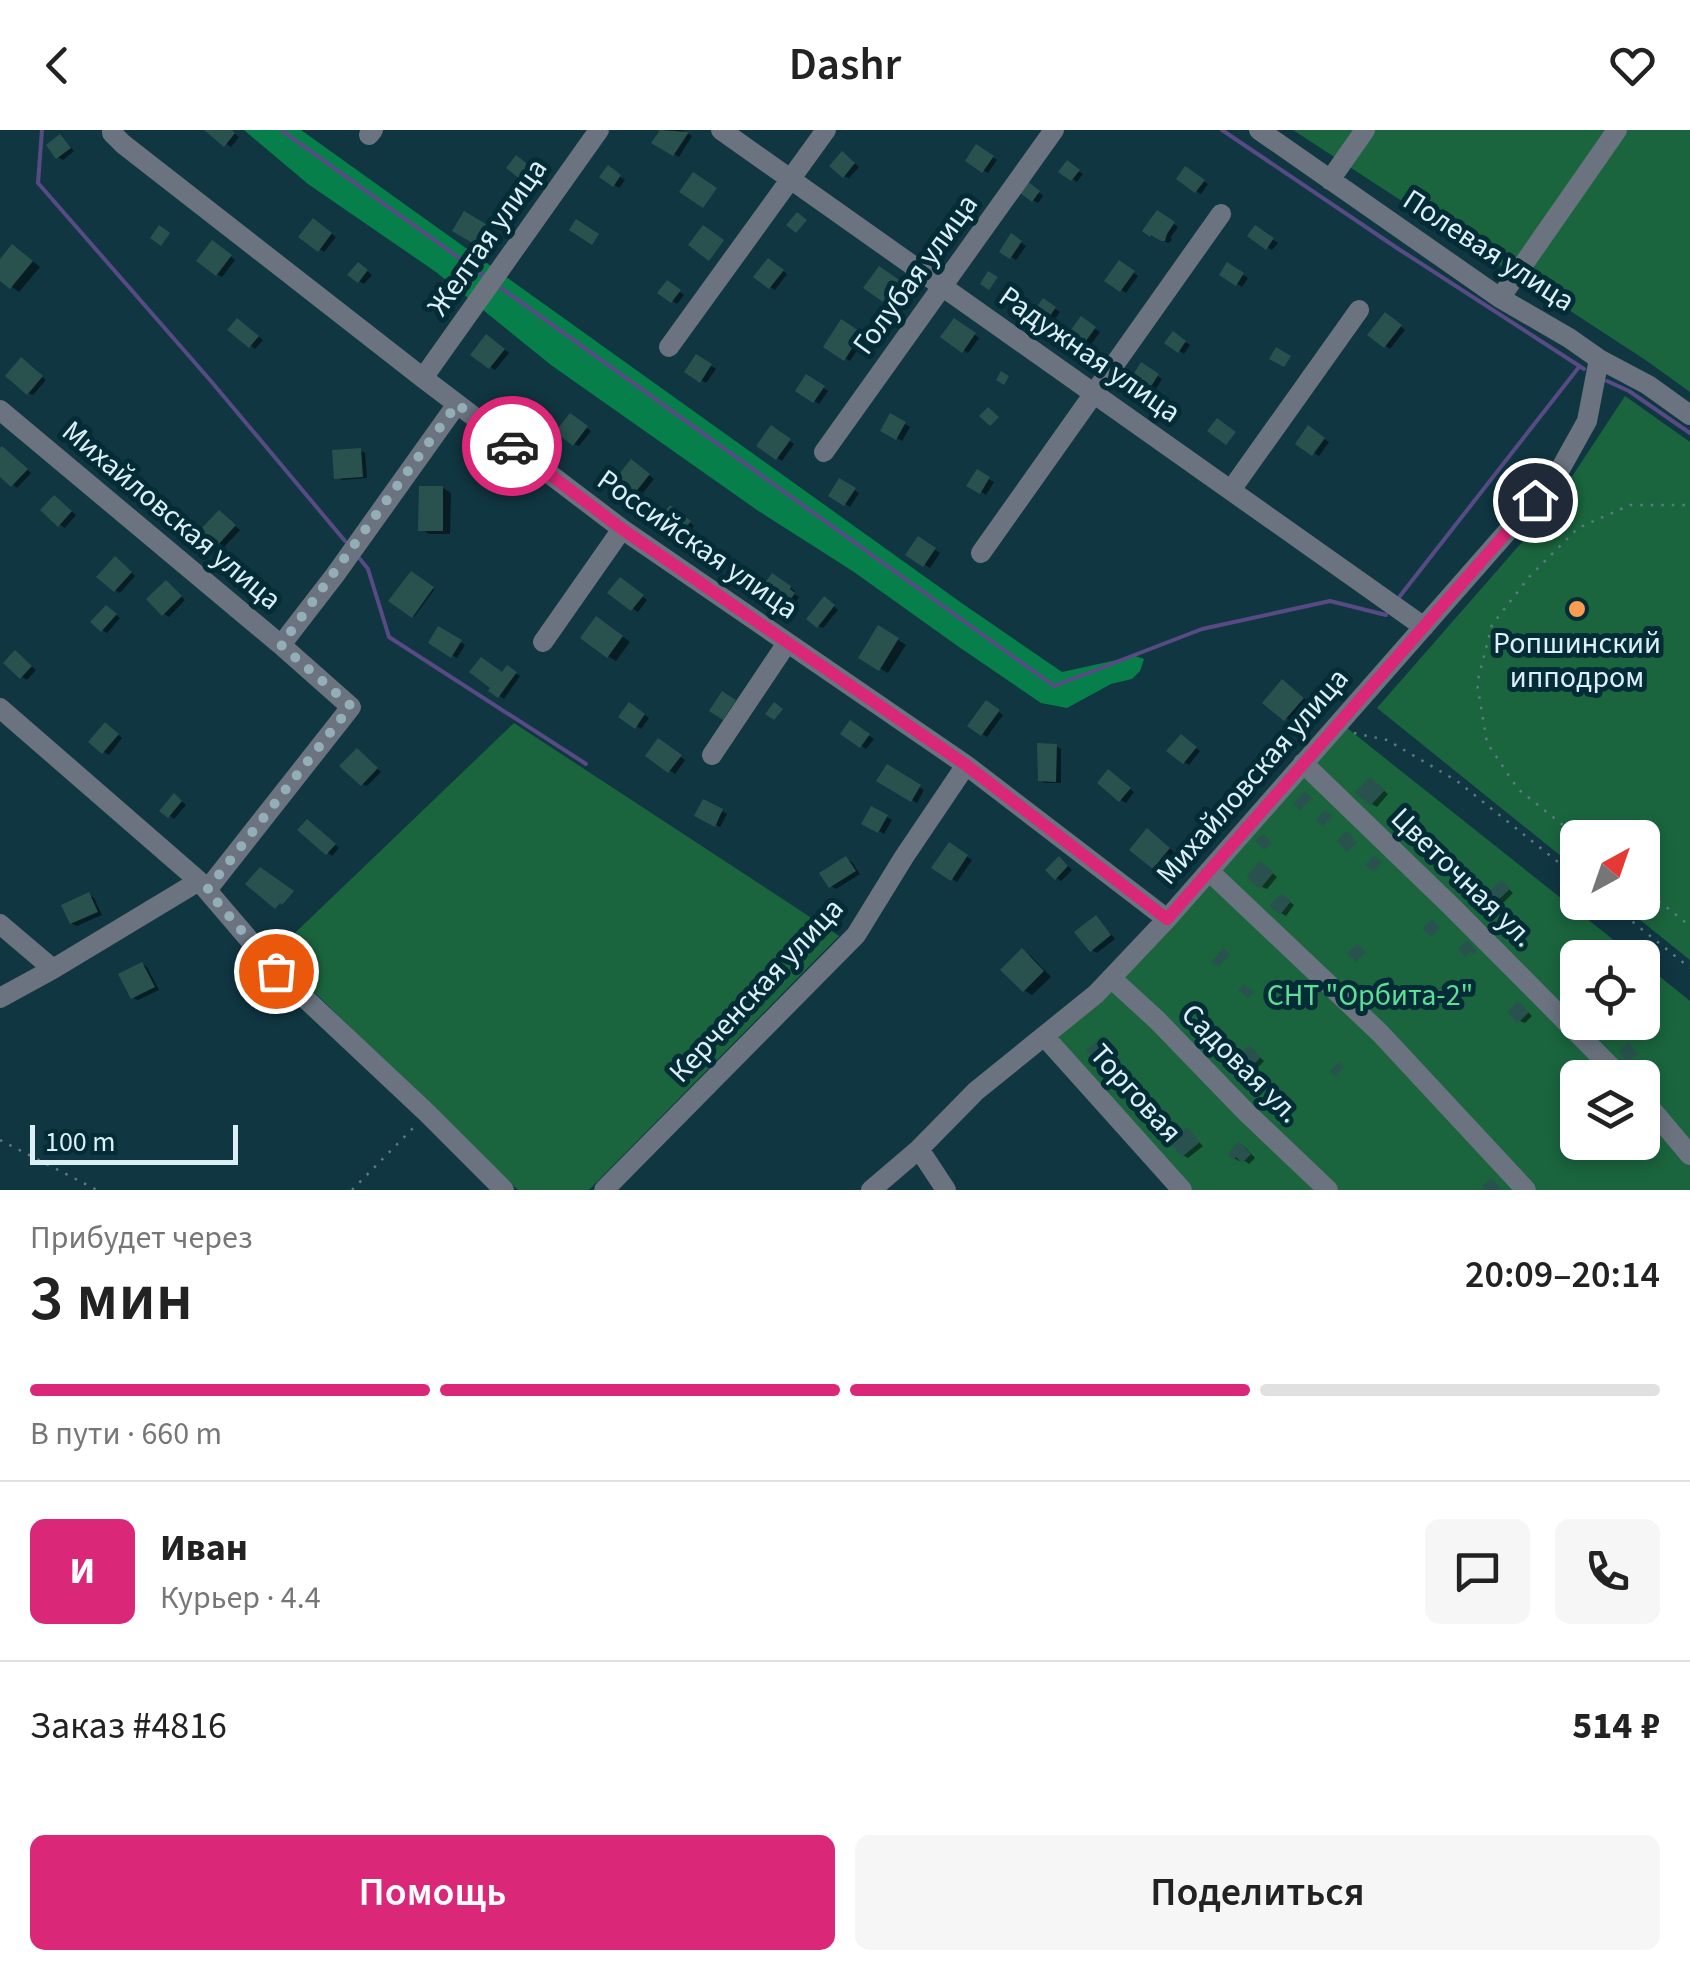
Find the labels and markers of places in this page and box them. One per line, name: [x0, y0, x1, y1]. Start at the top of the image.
pin: [1493, 458, 1578, 543]
marker: Ропшинский ипподром: [1566, 598, 1588, 620]
place label: Ропшинский ипподром: [1493, 622, 1661, 699]
pin: [234, 929, 319, 1014]

